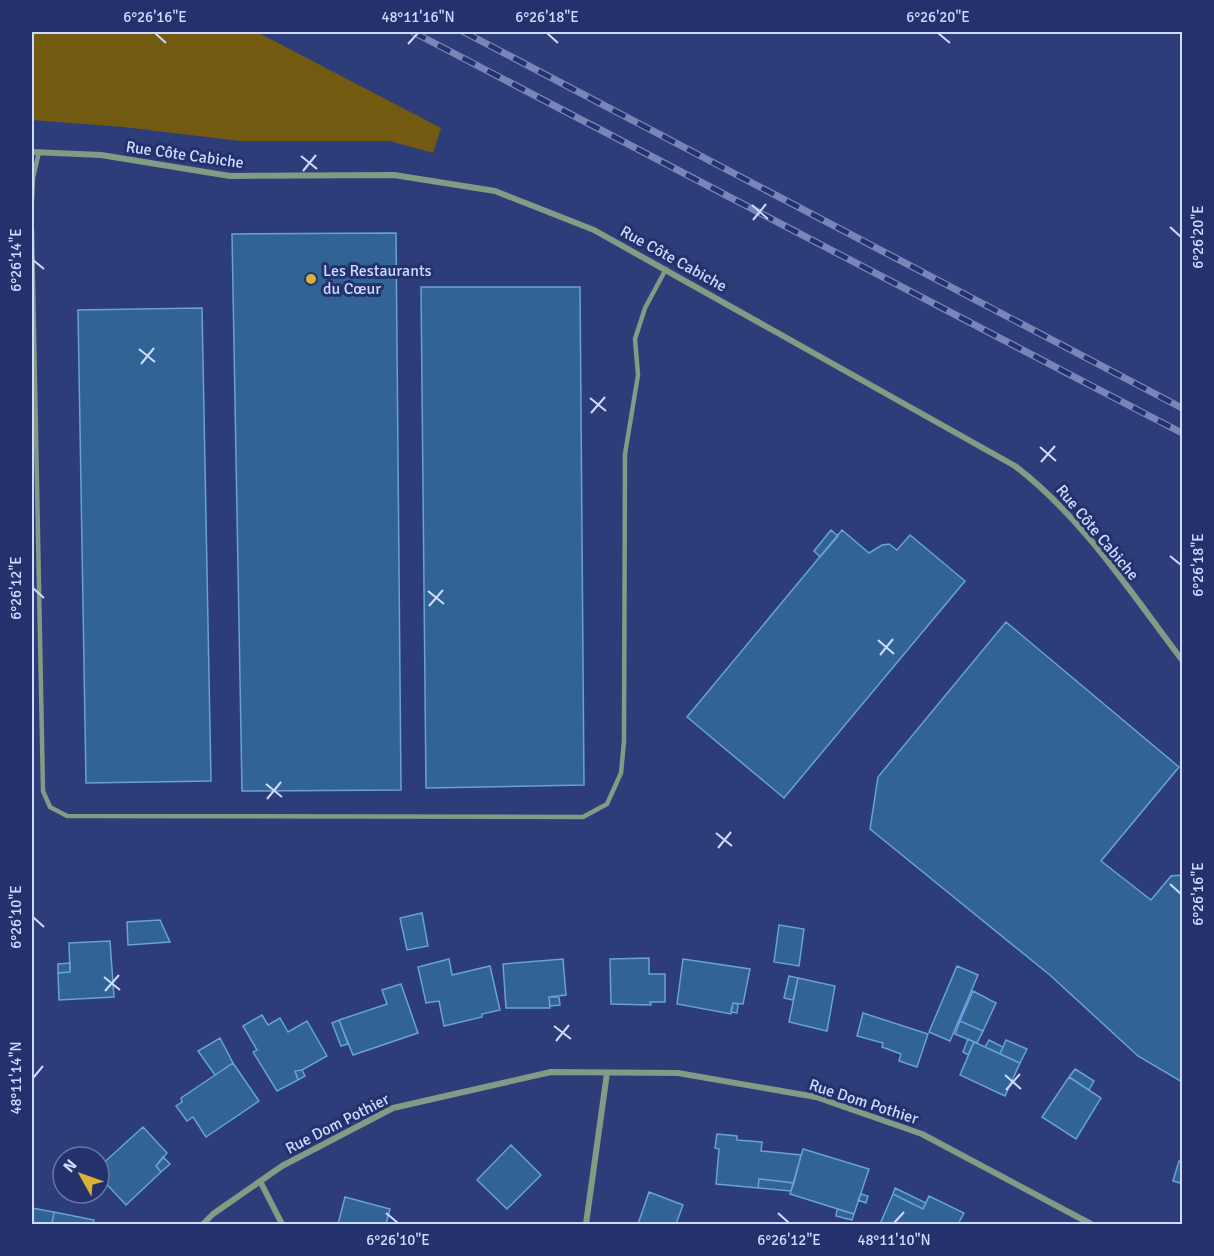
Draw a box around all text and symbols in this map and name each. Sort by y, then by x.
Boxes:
text: 6°26'16"E [123,8,187,26]
text: 48°11'16"N [381,8,455,26]
text: 6°26'18"E [515,8,579,26]
text: 6°26'20"E [906,8,970,26]
street label: Rue Côte Cabiche [125,137,245,173]
text: 6°26'20"E [1189,205,1207,269]
street label: Rue Côte Cabiche [617,221,730,296]
text: 6°26'14"E [7,228,25,292]
place label: Les Restaurants du Cœur [323,261,432,299]
marker: Les Restaurants du Cœur [304,272,318,286]
street label: Rue Côte Cabiche [1051,481,1143,585]
text: 6°26'18"E [1189,533,1207,597]
text: 6°26'12"E [7,556,25,620]
text: 6°26'16"E [1189,862,1207,926]
text: 6°26'10"E [7,885,25,949]
text: 48°11'14"N [7,1041,25,1115]
street label: Rue Dom Pothier [806,1075,921,1129]
street label: Rue Dom Pothier [282,1089,393,1159]
north arrow [51,1145,111,1205]
text: N [59,1155,82,1177]
text: 6°26'10"E [366,1231,430,1249]
text: 6°26'12"E [757,1231,821,1249]
text: 48°11'10"N [857,1231,931,1249]

